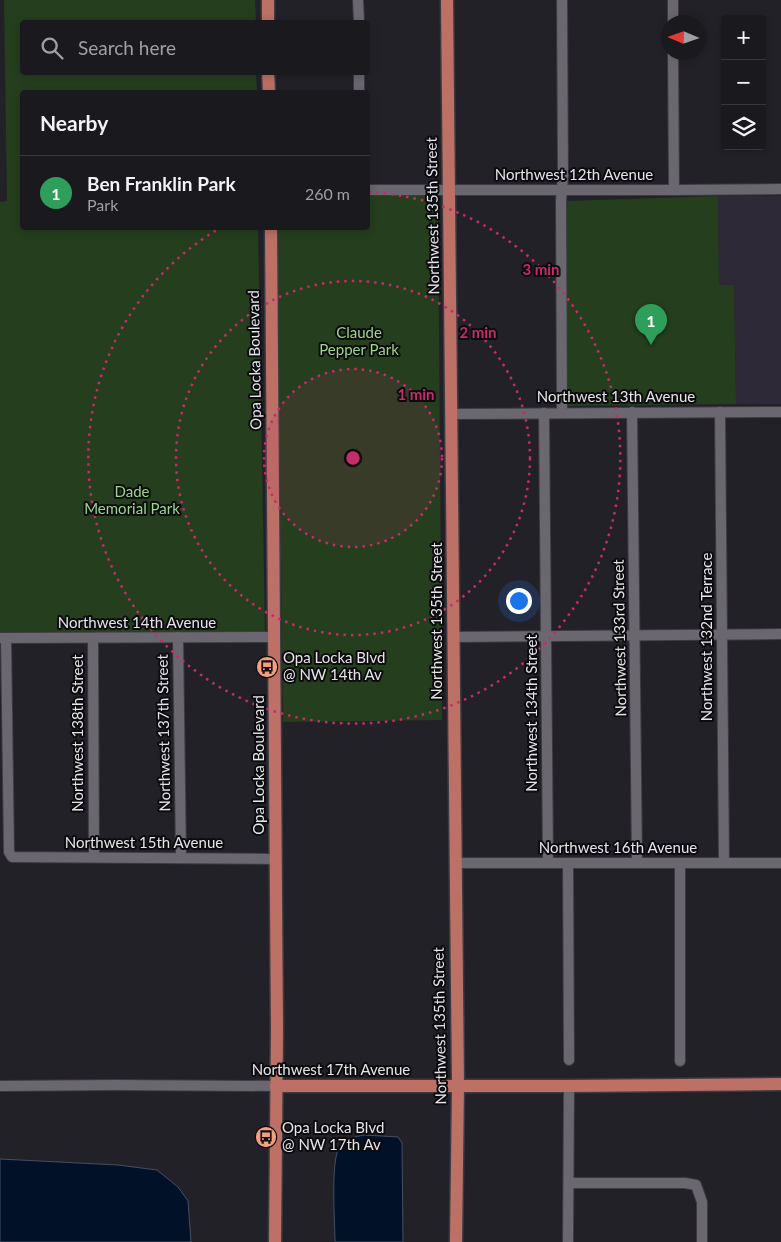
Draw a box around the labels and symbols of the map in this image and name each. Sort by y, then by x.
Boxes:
north arrow [661,15,706,60]
street label: Northwest 135th Street [422,137,442,295]
street label: Northwest 12th Avenue [495,165,653,183]
text: 3 min [522,260,560,278]
street label: Opa Locka Boulevard [244,290,264,430]
pin: 1 [635,304,667,345]
park label: Claude Pepper Park [319,323,399,358]
text: 2 min [459,323,497,341]
text: 1 min [397,385,435,403]
street label: Northwest 13th Avenue [537,387,695,405]
centre of rings [344,449,362,467]
park label: Dade Memorial Park [84,482,180,517]
street label: Northwest 135th Street [427,542,445,700]
street label: Northwest 132nd Terrace [697,553,715,721]
street label: Northwest 133rd Street [609,559,629,717]
your location [506,588,532,614]
street label: Northwest 14th Avenue [58,613,216,631]
street label: Northwest 134th Street [522,634,540,792]
place label: Opa Locka Blvd @ NW 14th Av [283,648,385,683]
street label: Northwest 138th Street [68,654,86,812]
street label: Northwest 137th Street [153,654,173,812]
bus stop icon: Opa Locka Blvd @ NW 14th Av [255,655,279,679]
street label: Opa Locka Boulevard [249,695,267,835]
street label: Northwest 15th Avenue [65,833,223,851]
street label: Northwest 16th Avenue [539,838,697,856]
street label: Northwest 135th Street [429,947,449,1105]
street label: Northwest 17th Avenue [252,1060,410,1078]
place label: Opa Locka Blvd @ NW 17th Av [282,1118,384,1153]
bus stop icon: Opa Locka Blvd @ NW 17th Av [254,1125,278,1149]

